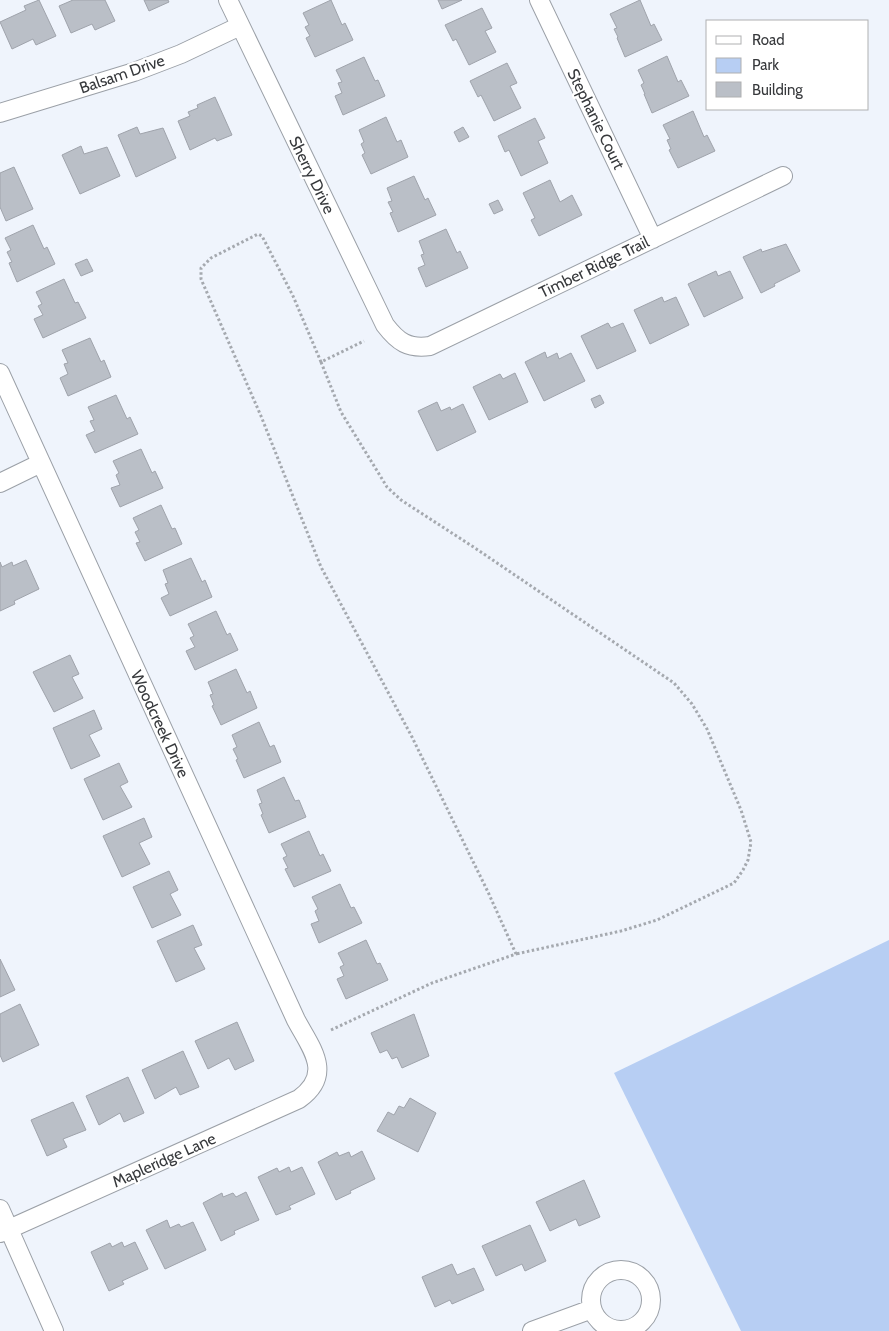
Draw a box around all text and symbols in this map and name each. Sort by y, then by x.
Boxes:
legend [706,20,869,110]
text: Road [752,31,785,49]
street label: Balsam Drive [77,51,167,97]
text: Park [752,56,779,74]
street label: Stephanie Court [564,66,629,173]
text: Building [752,81,803,99]
street label: Sherry Drive [285,133,339,217]
street label: Timber Ridge Trail [536,232,652,302]
street label: Woodcreek Drive [127,667,193,781]
street label: Mapleridge Lane [109,1129,219,1191]

